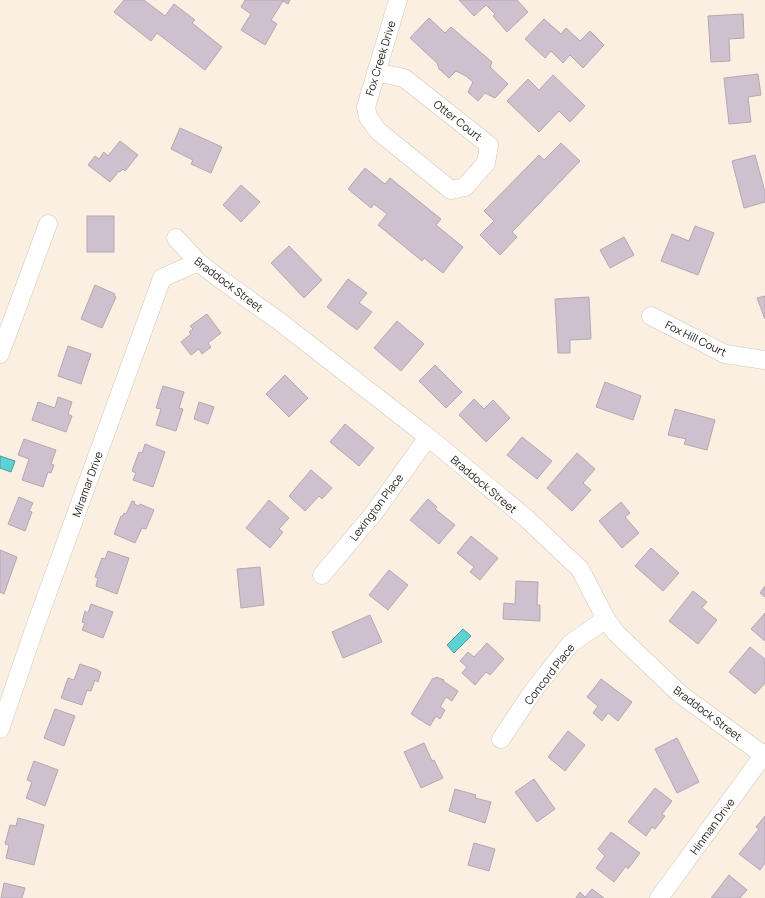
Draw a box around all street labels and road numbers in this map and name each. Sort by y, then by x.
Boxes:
street label: Fox Creek Drive [361,18,399,97]
street label: Otter Court [431,96,485,144]
street label: Braddock Street [192,253,266,315]
street label: Fox Hill Court [663,317,729,359]
street label: Miramar Drive [68,448,106,519]
street label: Braddock Street [448,452,520,516]
street label: Lexington Place [346,470,407,544]
street label: Concord Place [520,640,578,708]
street label: Braddock Street [671,682,745,744]
street label: Hinman Drive [686,794,738,857]

